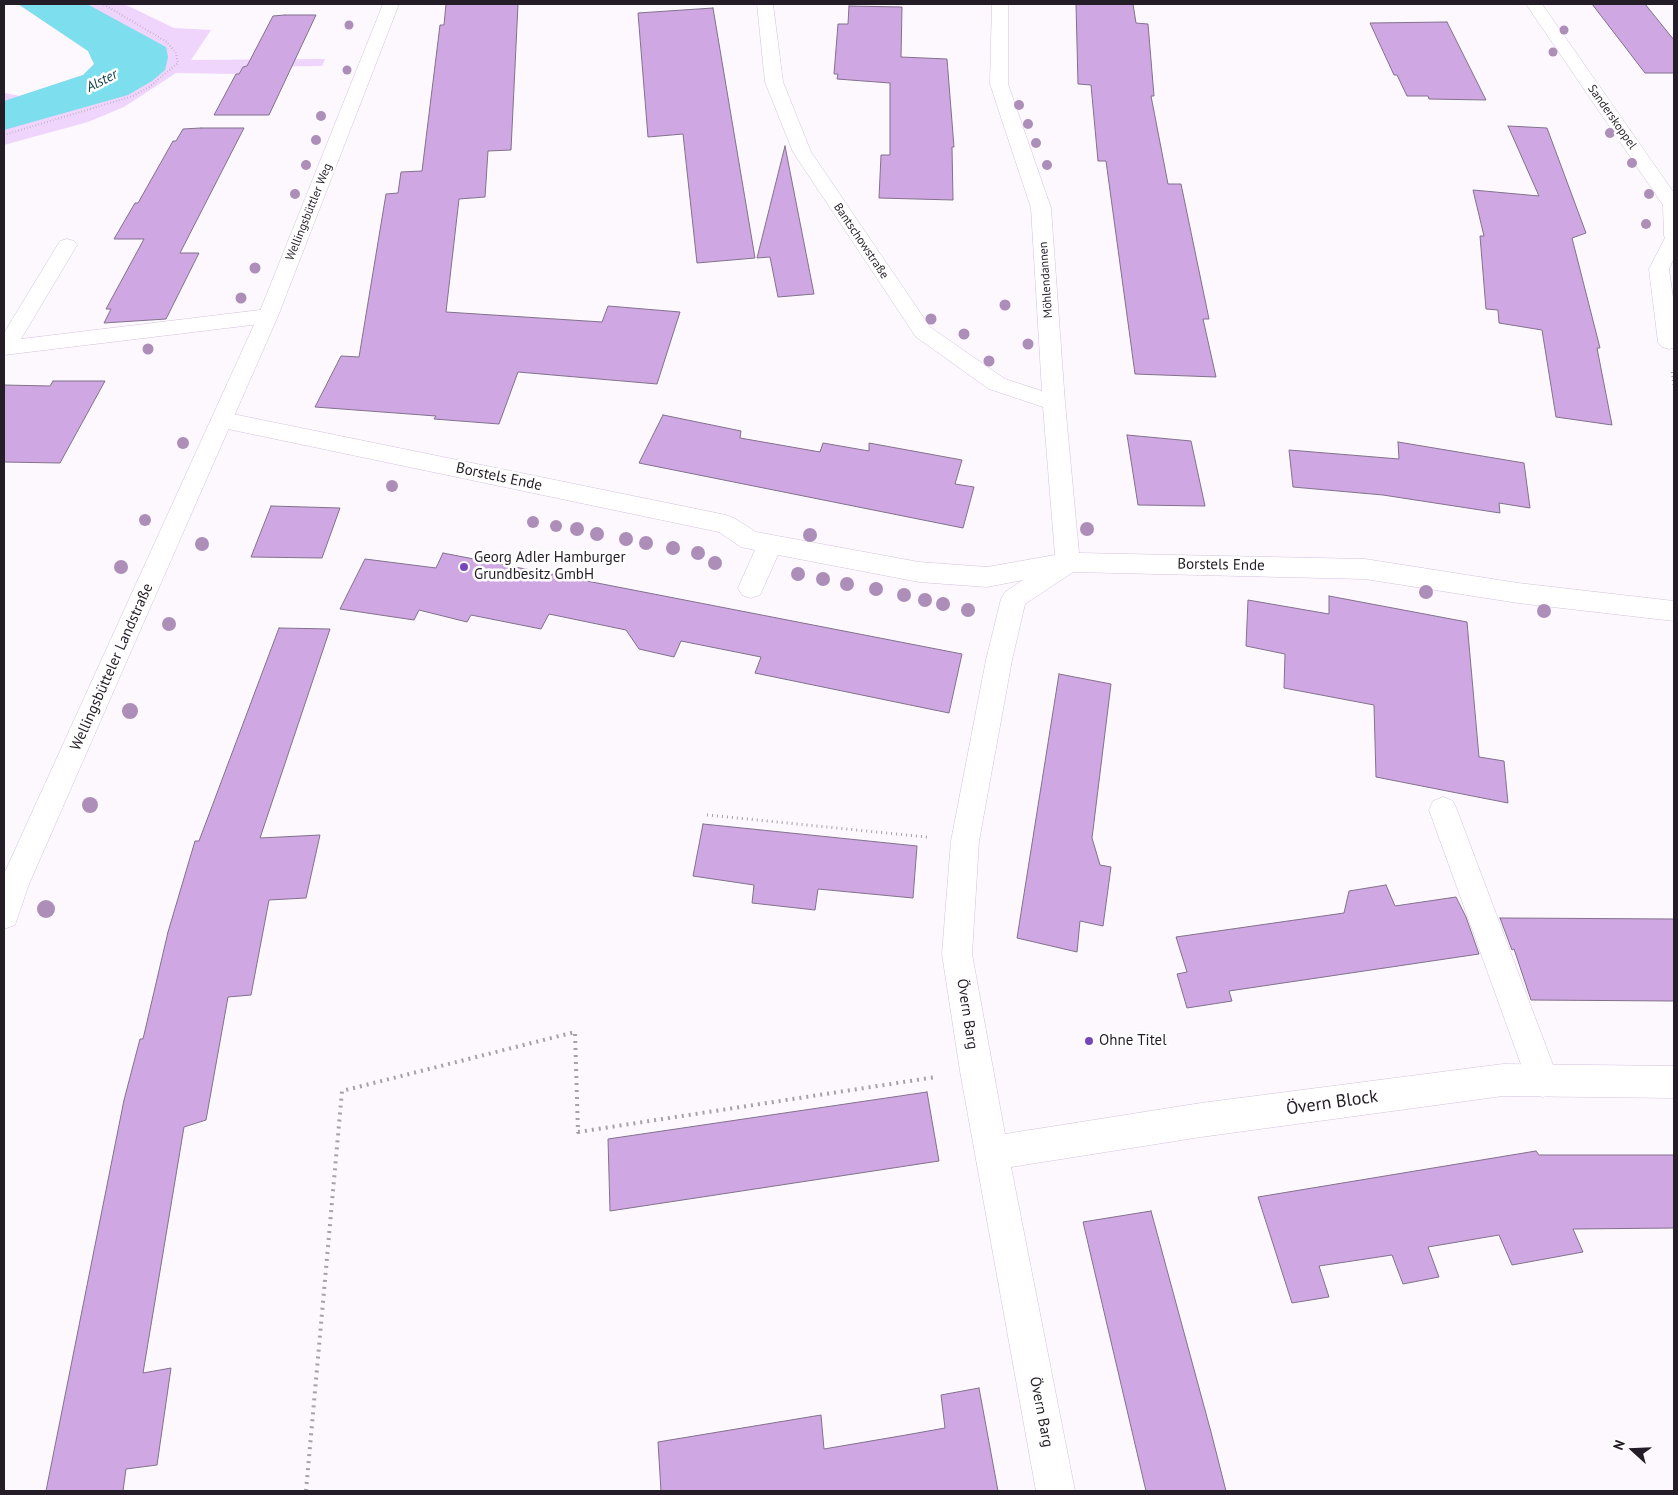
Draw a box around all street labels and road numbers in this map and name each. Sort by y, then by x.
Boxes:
street label: Sanderskoppel [1585,82,1639,152]
street label: Wellingsbüttler Weg [283,161,335,263]
street label: Bantschowstraße [830,200,892,282]
street label: Möhlendannen [1036,241,1056,319]
street label: Borstels Ende [454,459,544,495]
street label: Borstels Ende [1177,555,1265,575]
street label: Wellingsbütteler Landstraße [67,581,157,753]
street label: Övern Barg [953,977,981,1051]
street label: Övern Block [1285,1086,1379,1120]
street label: Övern Barg [1025,1375,1057,1449]

